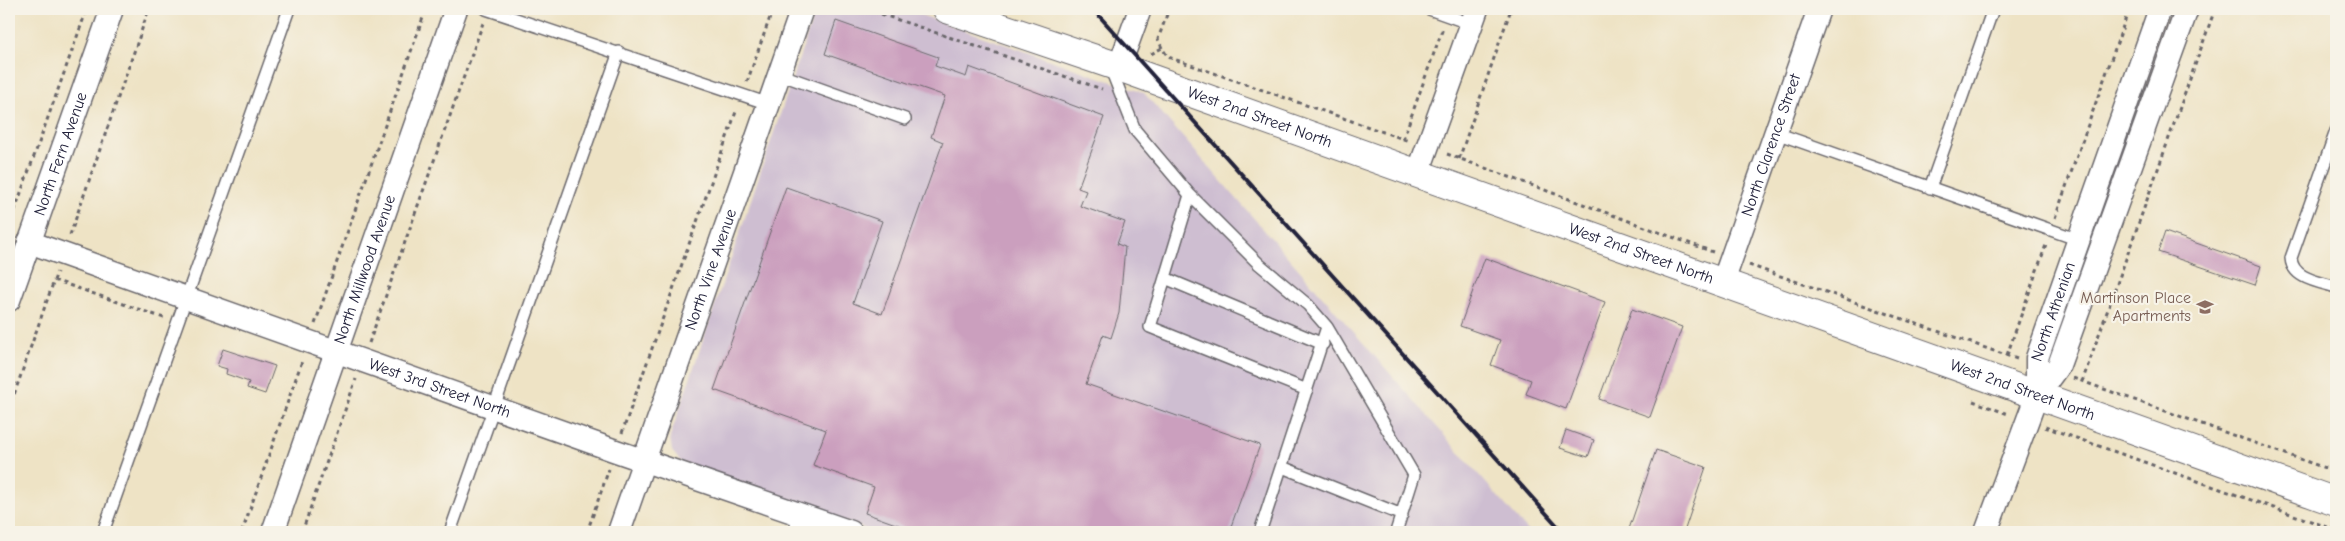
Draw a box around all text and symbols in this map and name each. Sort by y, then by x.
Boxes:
street label: North Clarence Street [1738,71,1805,219]
street label: West 2nd Street North [1185,83,1335,151]
street label: North Fern Avenue [31,90,91,218]
street label: North Millwood Avenue [330,193,399,347]
street label: North Vine Avenue [681,207,740,333]
street label: West 2nd Street North [1566,219,1716,288]
street label: North Athenian [2028,260,2079,364]
place label: Martinson Place Apartments [2080,289,2191,325]
school or university icon: Martinson Place Apartments [2195,297,2215,317]
street label: West 3rd Street North [366,355,513,422]
street label: West 2nd Street North [1948,356,2097,424]

